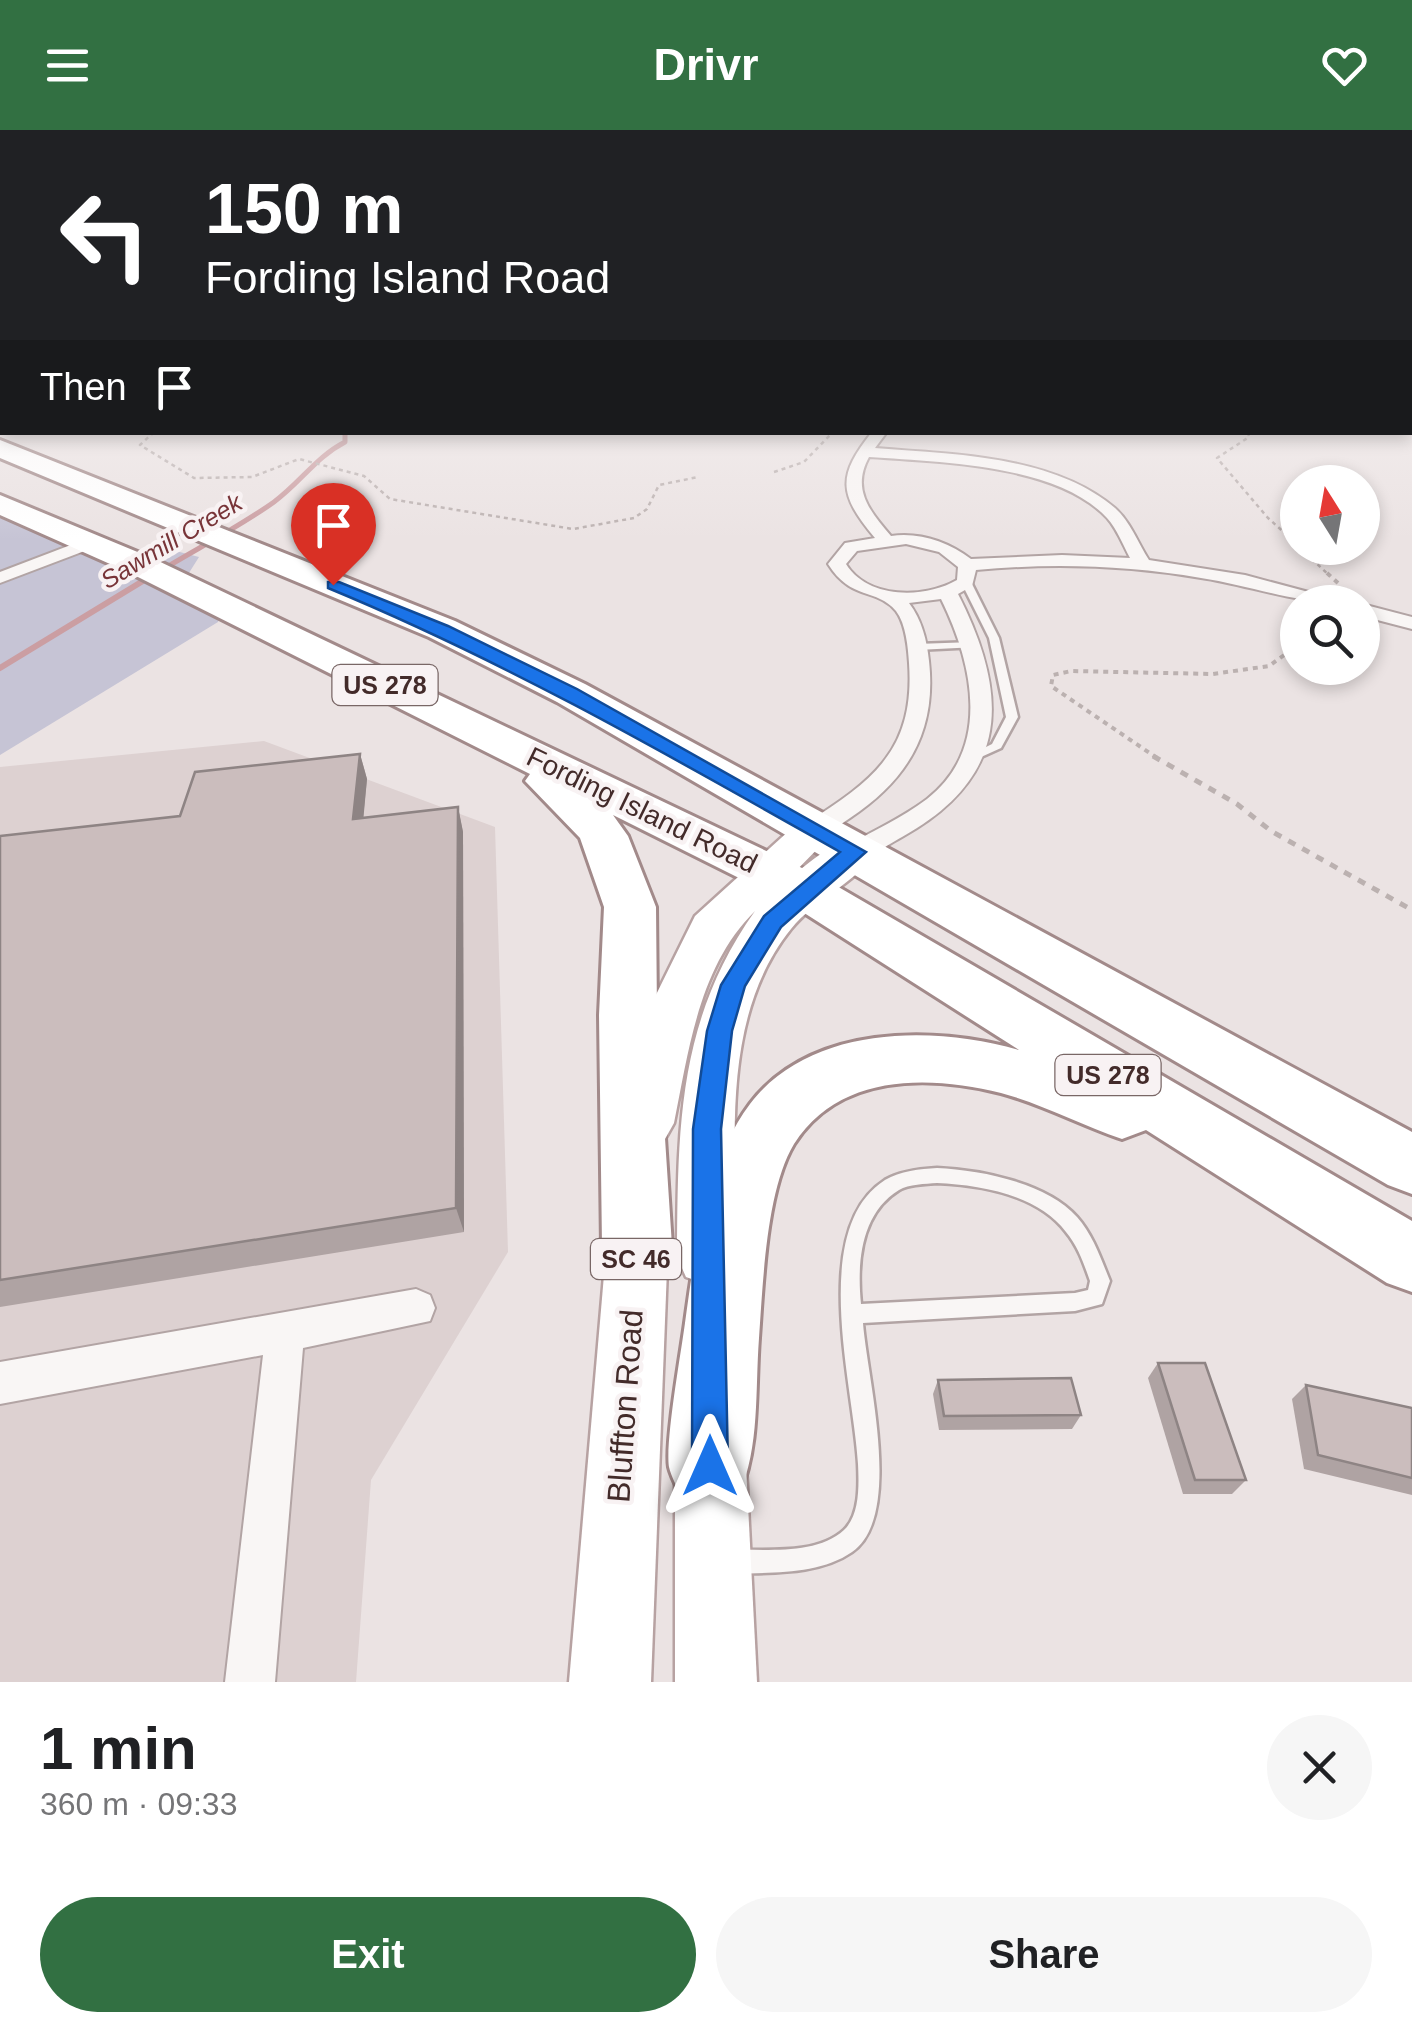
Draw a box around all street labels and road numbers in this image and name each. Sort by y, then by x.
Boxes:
road number: US 278 [332,665,438,705]
street label: Fording Island Road [522,741,762,879]
road number: US 278 [1056,1055,1160,1095]
road number: SC 46 [591,1239,681,1279]
street label: Bluffton Road [600,1308,650,1504]

